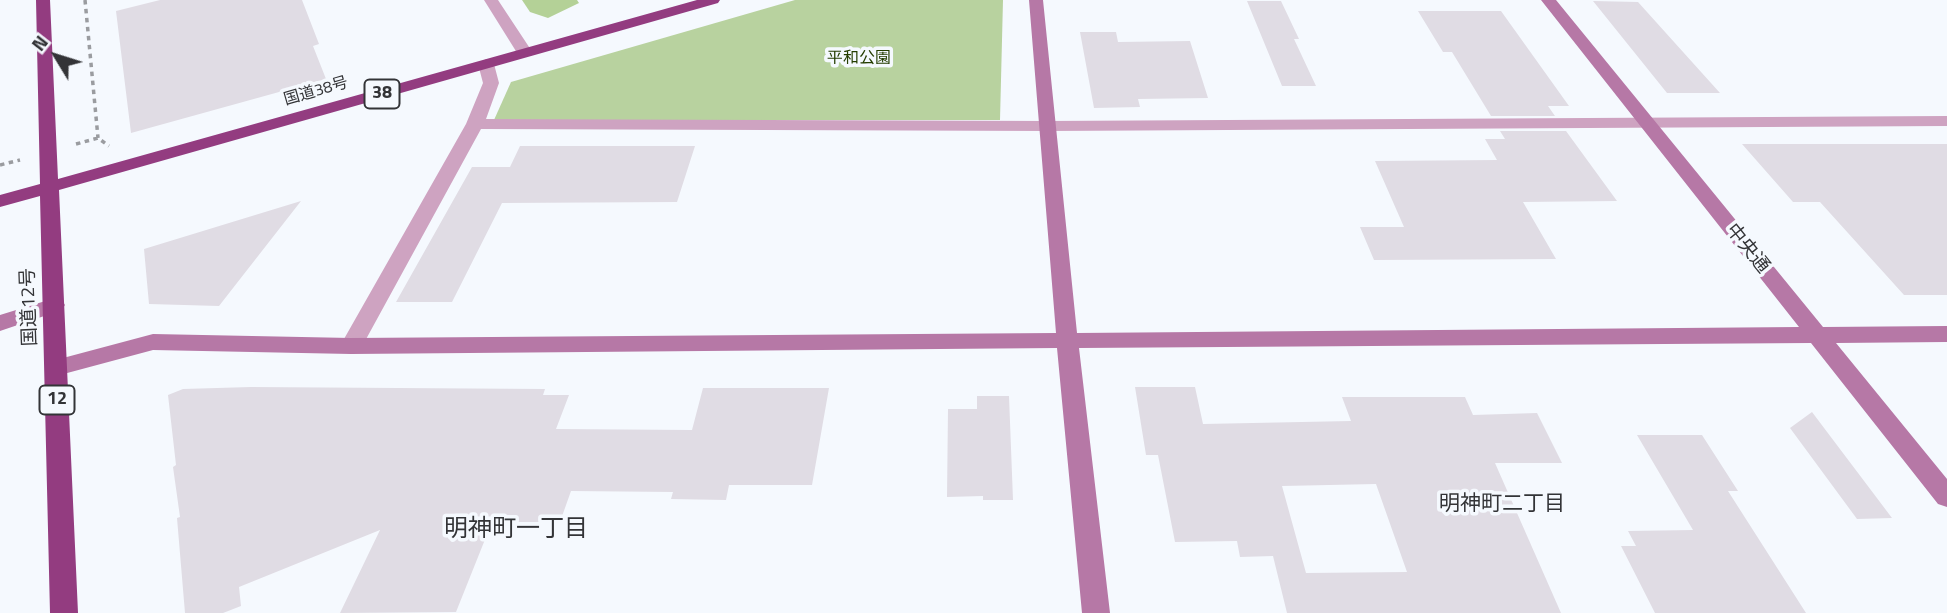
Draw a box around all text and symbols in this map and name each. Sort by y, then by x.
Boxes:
north arrow [21,21,91,91]
text: N [24,29,55,57]
park label: 平和公園 [827,49,891,69]
street label: 国道38号 [282,74,350,110]
road number: 38 [364,80,400,108]
street label: 中央通 [1720,220,1774,278]
street label: 国道12号 [17,267,43,347]
road number: 12 [40,386,74,414]
district label: 明神町二丁目 [1439,492,1565,518]
district label: 明神町一丁目 [444,516,588,544]

